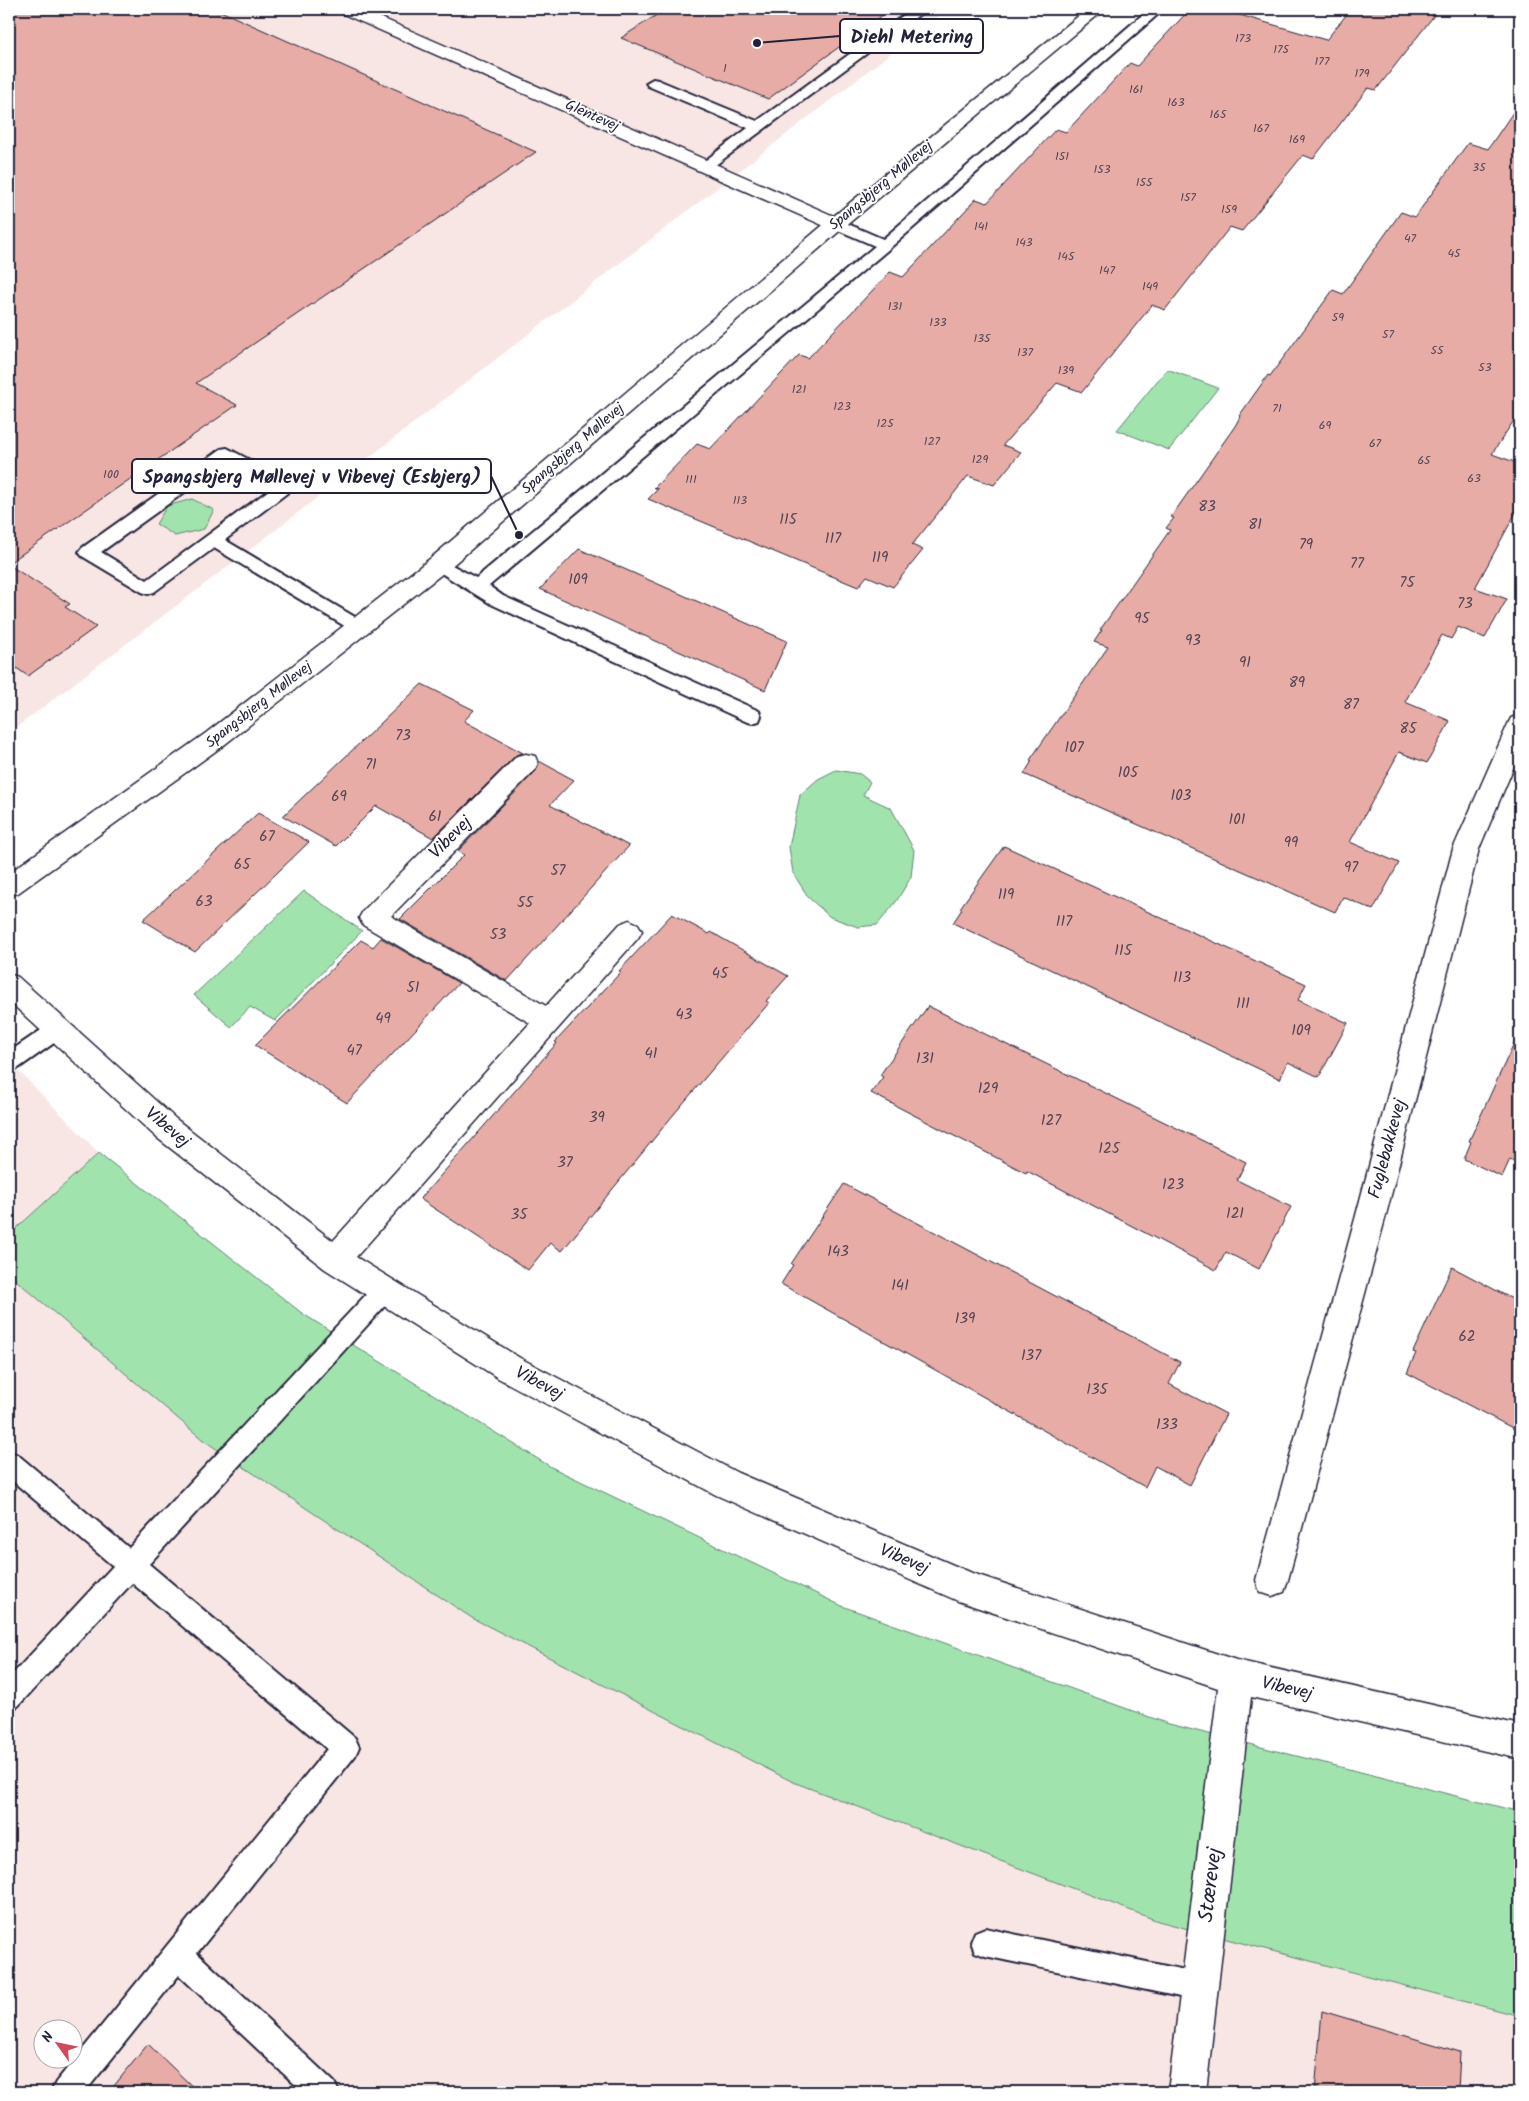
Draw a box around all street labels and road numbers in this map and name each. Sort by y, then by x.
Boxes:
street label: Glentevej [561,93,624,139]
street label: Spangsbjerg Møllevej [824,134,939,237]
street label: Spangsbjerg Møllevej [516,397,631,501]
street label: Spangsbjerg Møllevej [200,655,319,754]
street label: Vibevej [422,808,481,867]
street label: Fuglebakkevej [1361,1094,1416,1202]
street label: Vibevej [138,1100,197,1157]
street label: Vibevej [509,1359,570,1410]
street label: Vibevej [875,1537,935,1584]
street label: Vibevej [1259,1669,1317,1709]
street label: Stærevej [1190,1845,1232,1924]

